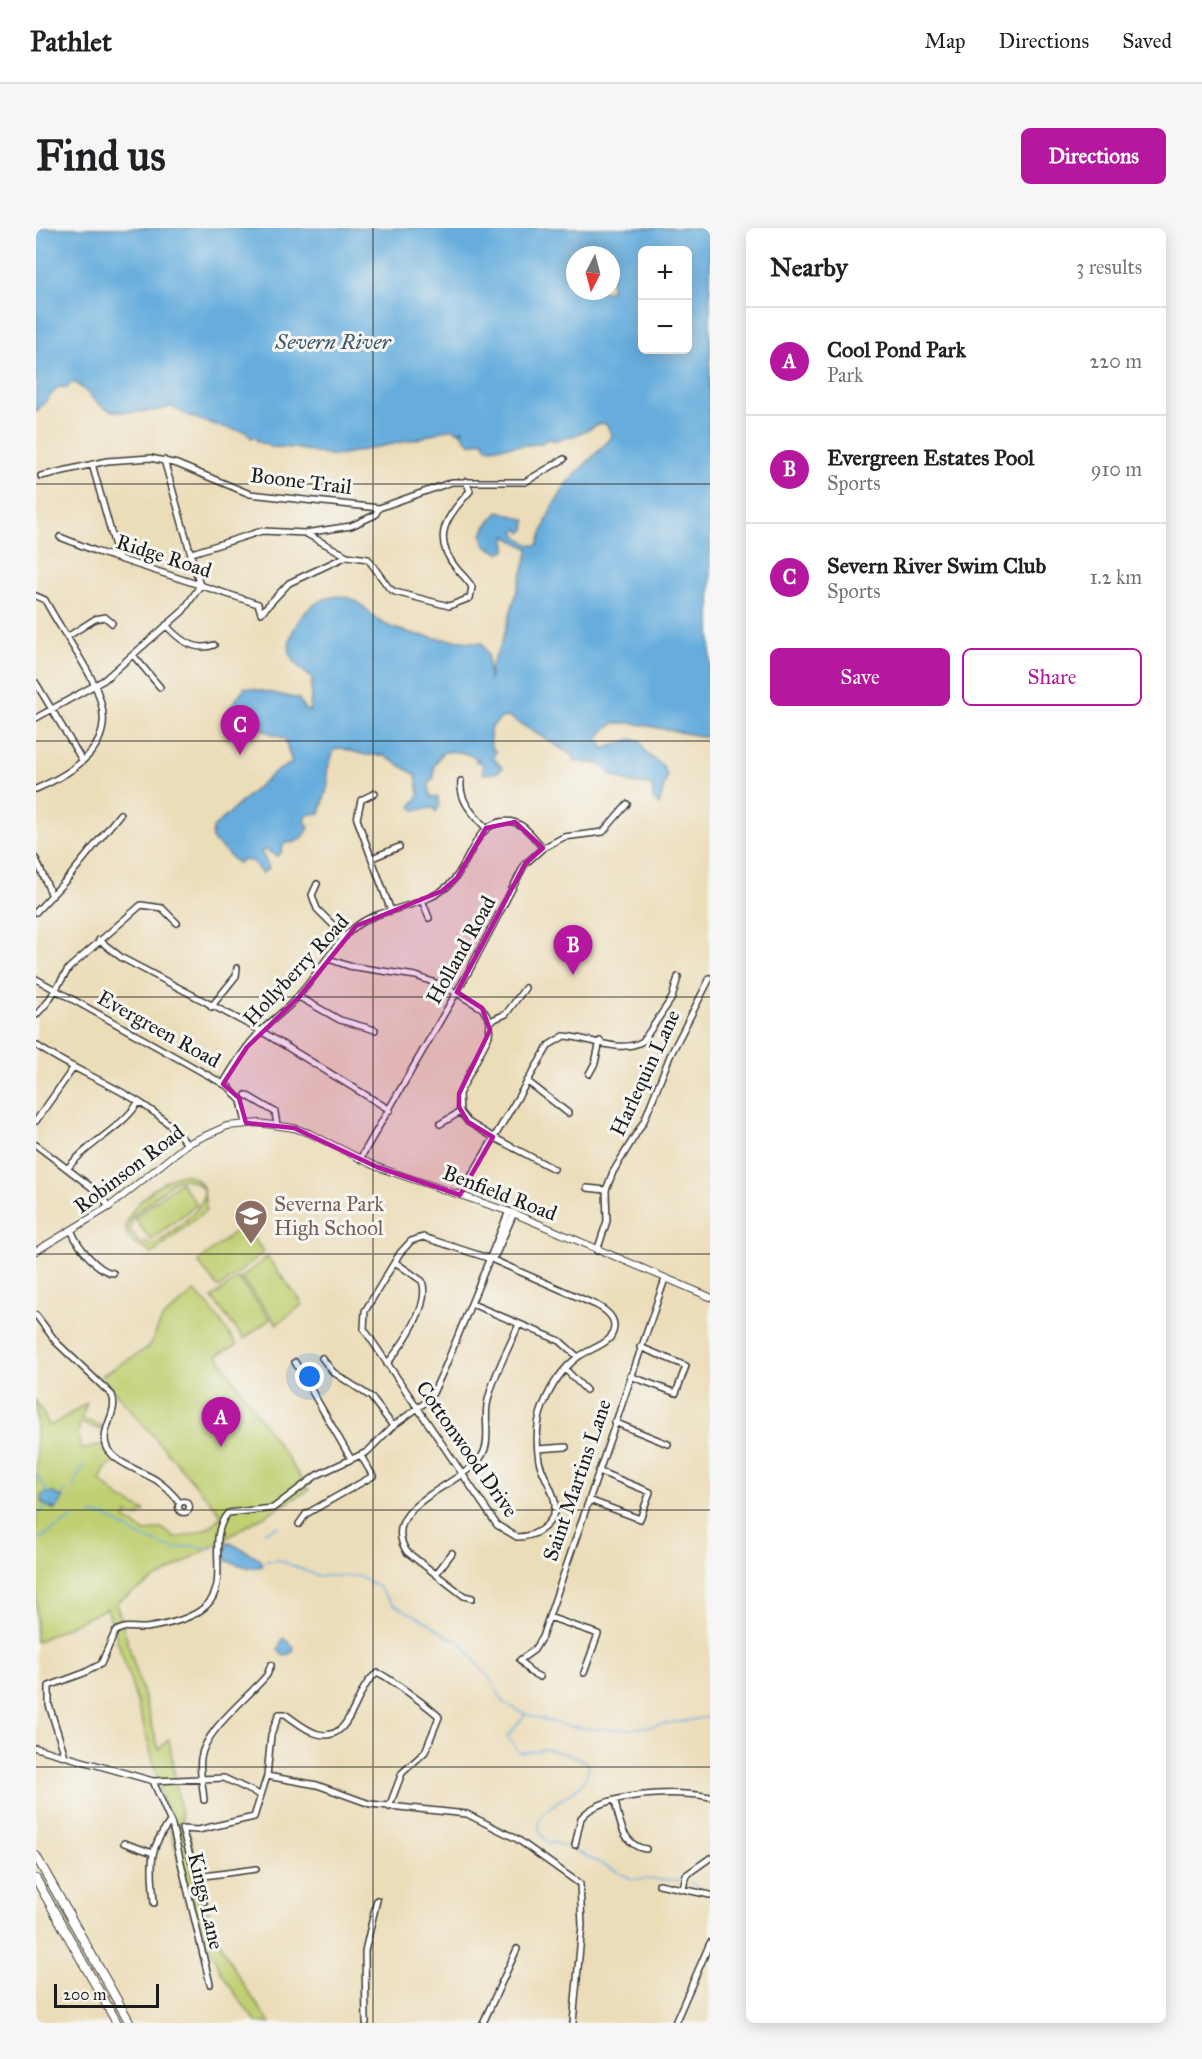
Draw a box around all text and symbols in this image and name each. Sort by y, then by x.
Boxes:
text: Pathlet [30,24,112,59]
text: Map [925,28,966,54]
text: Directions [999,28,1089,54]
text: Saved [1122,28,1172,54]
button: Directions [1021,128,1166,184]
text: Find us [36,130,166,182]
north arrow [566,246,620,300]
map controls [638,246,692,354]
button: + [638,246,692,300]
text: Nearby [770,251,848,283]
text: 3 results [1076,255,1142,279]
button: − [638,300,692,354]
water label: Severn River [274,328,392,355]
text: Cool Pond Park [827,336,966,363]
text: A [783,349,796,373]
text: 220 m [1090,349,1142,373]
text: Park [827,363,863,387]
text: Evergreen Estates Pool [827,444,1034,471]
text: B [783,457,796,481]
text: 910 m [1091,457,1142,481]
street label: Boone Trail [249,462,354,500]
text: Sports [827,471,881,495]
street label: Ridge Road [113,528,215,584]
text: Severn River Swim Club [827,552,1046,579]
text: C [783,565,796,589]
text: 1.2 km [1090,565,1142,589]
text: Sports [827,579,881,603]
button: Save [770,648,950,706]
button: Share [962,648,1142,706]
pin: C [220,706,260,755]
street label: Holland Road [421,891,502,1009]
street label: Hollyberry Road [238,908,355,1031]
pin: B [554,926,592,975]
street label: Evergreen Road [93,984,225,1074]
street label: Harlequin Lane [604,1005,686,1140]
street label: Robinson Road [69,1119,190,1219]
street label: Benfield Road [439,1159,561,1227]
place label: Severna Park High School [274,1191,384,1241]
school or university icon: Severna Park High School [233,1198,269,1245]
your location [295,1362,324,1391]
street label: Cottonwood Drive [410,1376,524,1522]
street label: Saint Martins Lane [537,1395,617,1564]
pin: A [202,1398,240,1447]
street label: Kings Lane [182,1850,230,1952]
scale bar [54,1981,159,2008]
text: 200 m [63,1985,106,2004]

